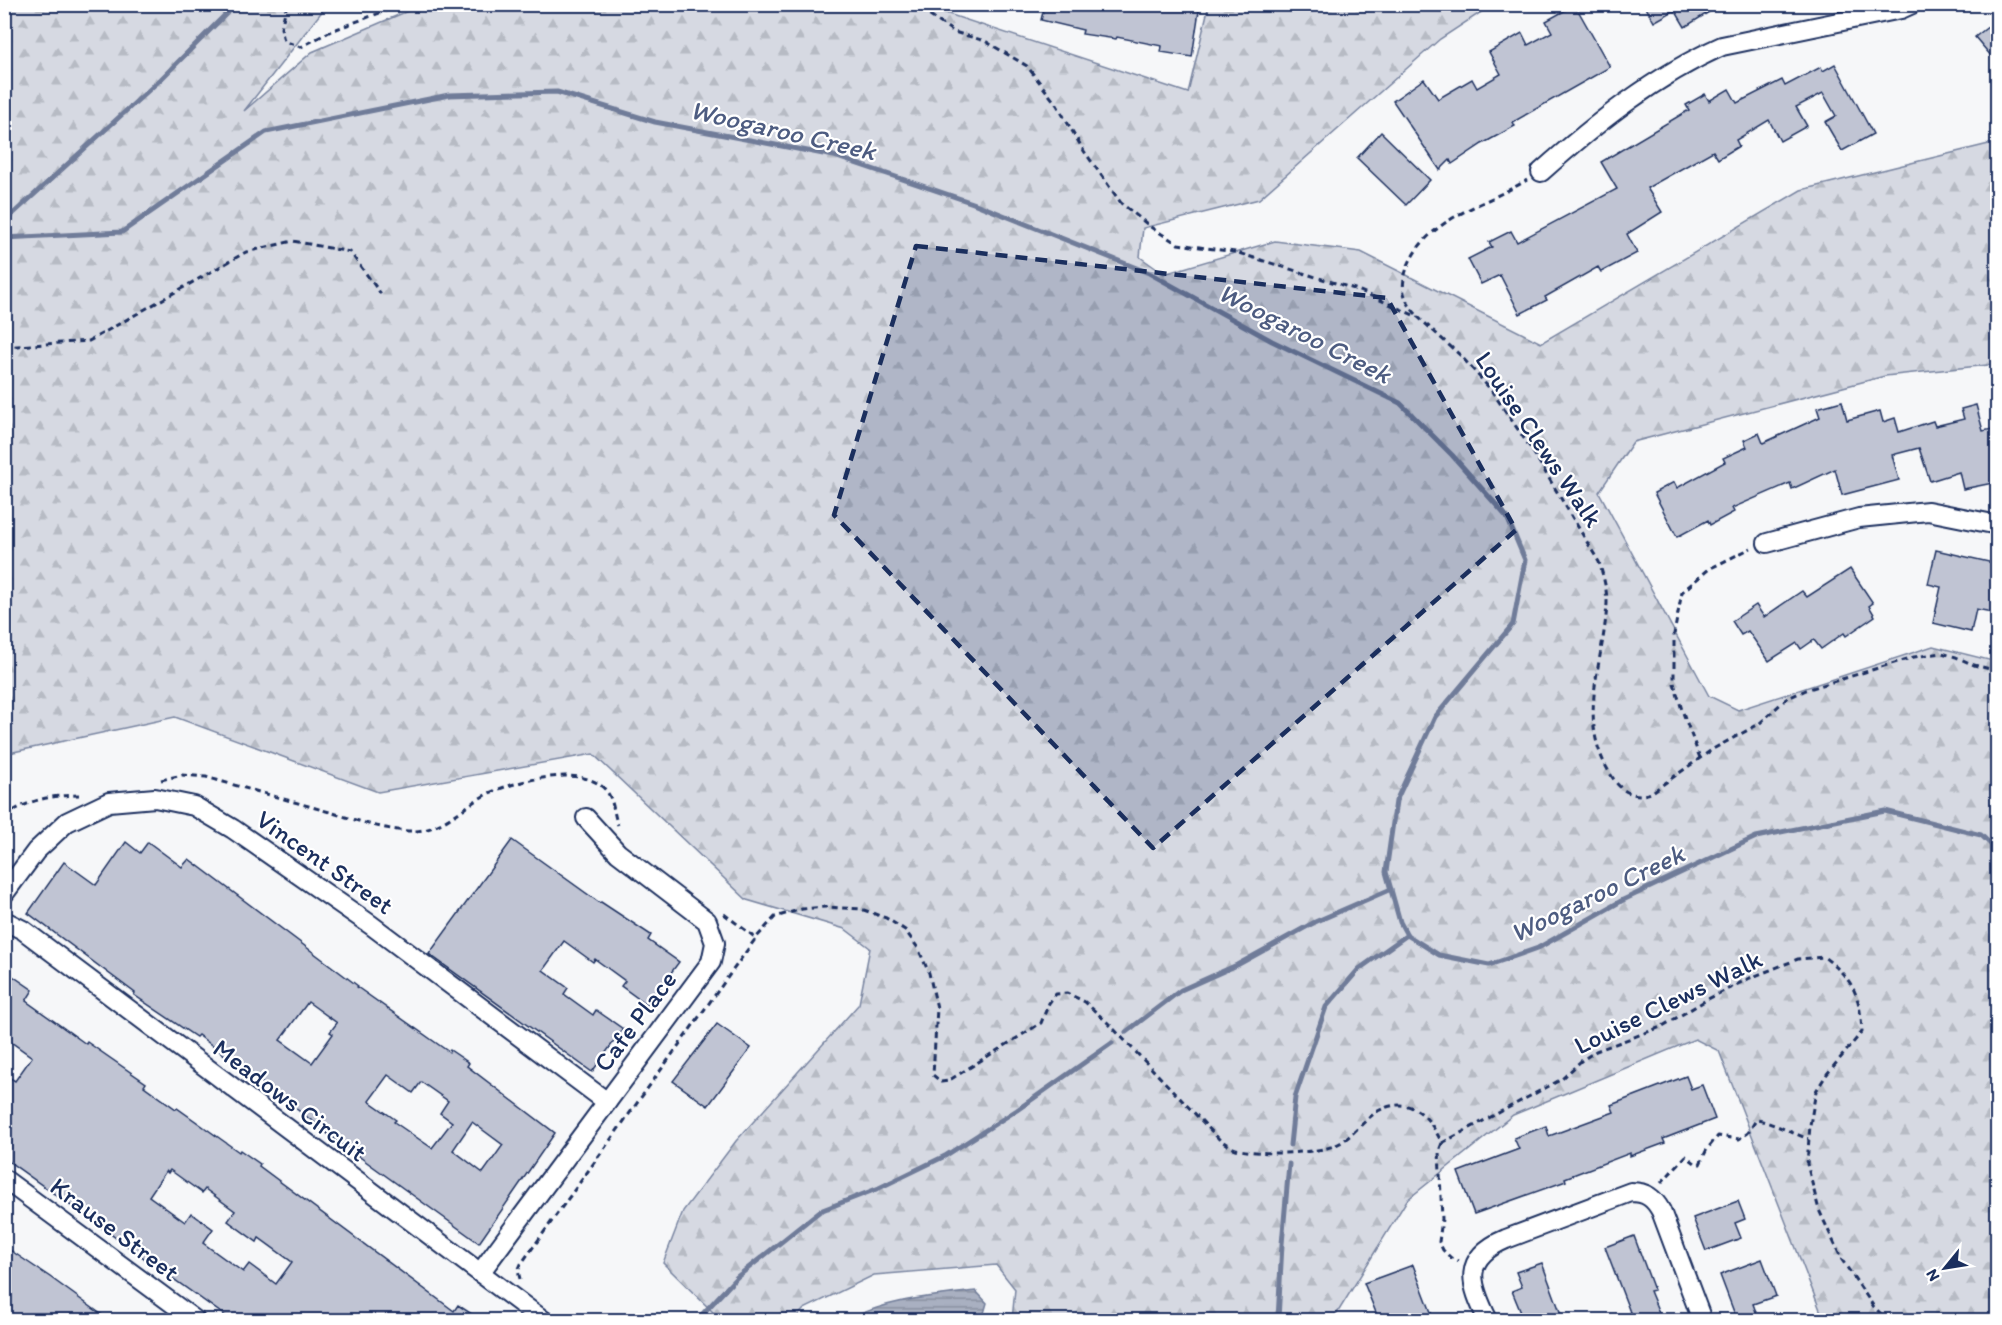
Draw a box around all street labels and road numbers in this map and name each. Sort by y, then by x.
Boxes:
street label: Louise Clews Walk [1468,345,1610,533]
street label: Vincent Street [250,803,400,921]
street label: Louise Clews Walk [1569,942,1768,1061]
street label: Cafe Place [587,964,683,1078]
street label: Meadows Circuit [207,1032,373,1168]
street label: Krause Street [44,1170,186,1288]

